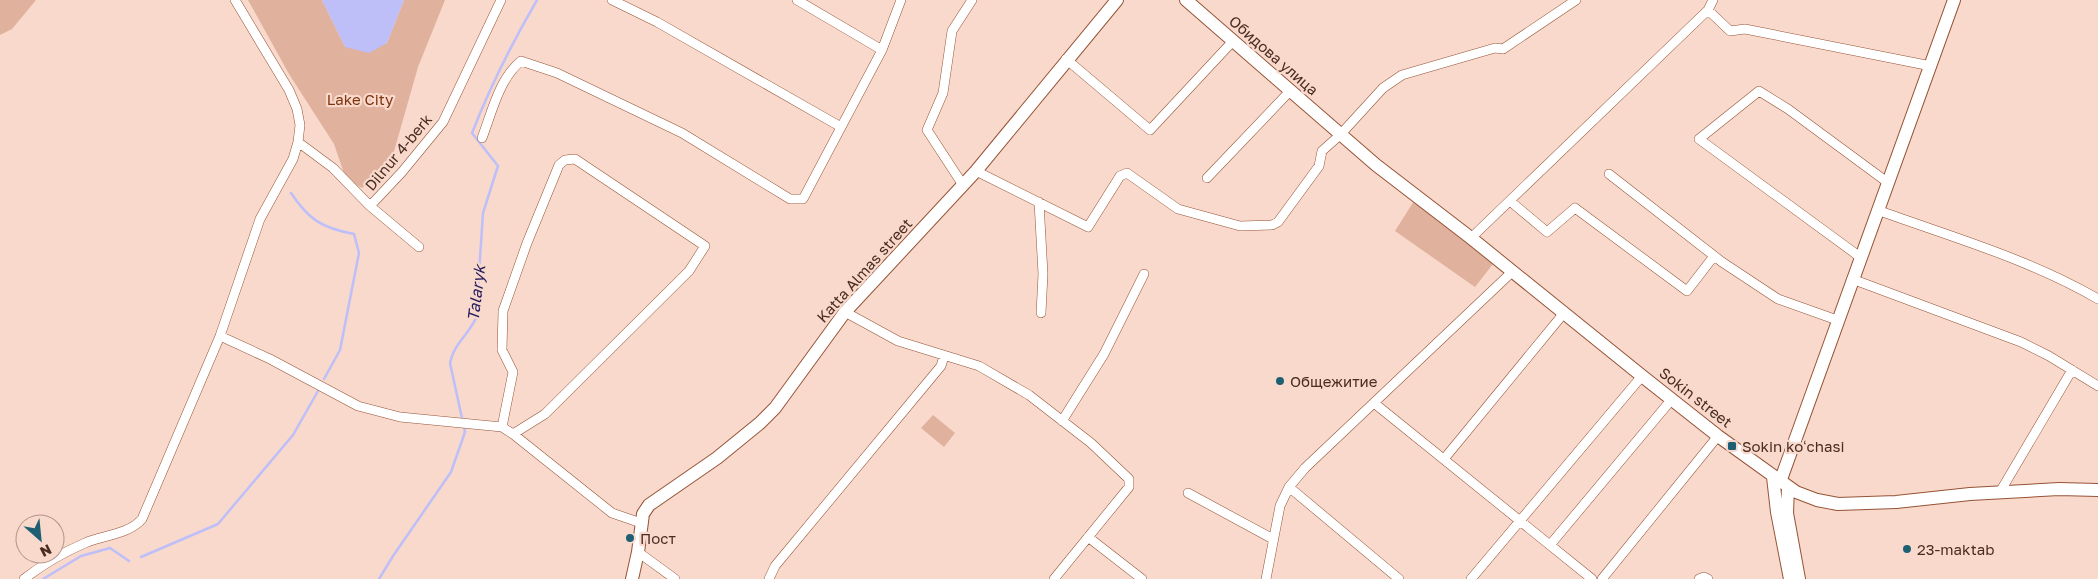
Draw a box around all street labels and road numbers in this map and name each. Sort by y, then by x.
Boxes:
street label: Обидова улица [1226,11,1322,99]
street label: Dilnur 4-berk [361,110,436,194]
street label: Katta Almas street [813,214,915,326]
street label: Sokin street [1656,363,1736,431]

